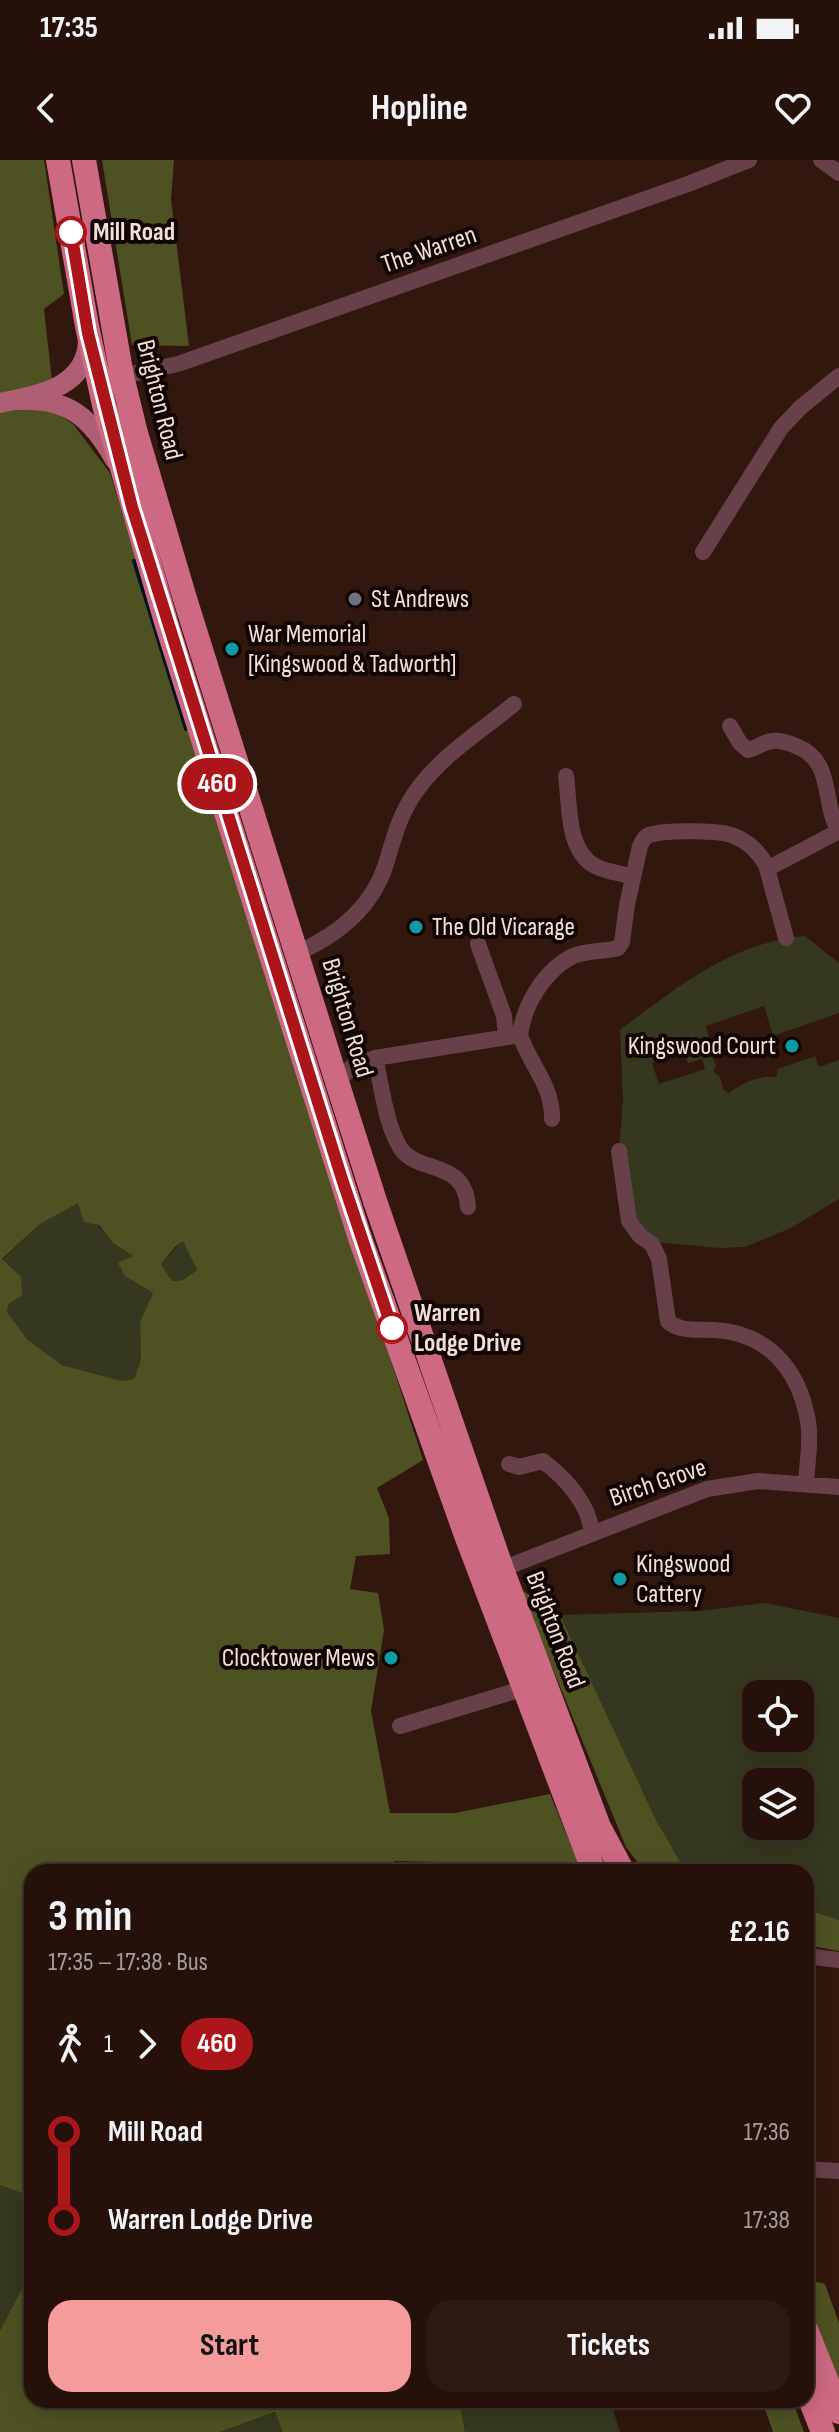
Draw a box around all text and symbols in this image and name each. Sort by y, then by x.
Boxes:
text: 17:35 [40,10,98,46]
icon: back [24,86,68,130]
icon: heart [771,86,815,130]
text: Hopline [371,87,468,130]
marker: Mill Road [56,217,86,247]
place label: Mill Road [93,217,175,248]
street label: The Warren [377,219,481,281]
street label: Brighton Road [129,337,189,463]
place label: St Andrews [371,584,469,615]
marker: St Andrews [346,590,364,608]
place label: War Memorial [Kingswood & Tadworth] [248,619,456,680]
marker: War Memorial [Kingswood & Tadworth] [223,640,241,658]
line badge: 460 [171,758,263,810]
text: 460 [197,767,237,800]
place label: The Old Vicarage [432,912,575,943]
marker: The Old Vicarage [407,918,425,936]
street label: Brighton Road [314,955,380,1081]
place label: Kingswood Court [628,1031,776,1062]
marker: Kingswood Court [783,1037,801,1055]
place label: Warren Lodge Drive [414,1298,521,1359]
marker: Warren Lodge Drive [377,1313,407,1343]
street label: Birch Grove [606,1452,710,1514]
place label: Kingswood Cattery [636,1549,730,1610]
street label: Brighton Road [519,1567,591,1693]
marker: Kingswood Cattery [611,1570,629,1588]
place label: Clocktower Mews [222,1643,375,1674]
marker: Clocktower Mews [382,1649,400,1667]
map controls [742,1680,814,1840]
button: locate [742,1680,814,1752]
button: layers [742,1768,814,1840]
text: 3 min [48,1890,132,1943]
text: £2.16 [729,1914,790,1950]
text: 17:35 – 17:38 · Bus [48,1947,208,1978]
icon: walk [48,2022,92,2066]
icon: forward [125,2022,169,2066]
text: 460 [197,2027,237,2060]
text: 1 [104,2029,113,2060]
text: Mill Road [108,2114,203,2150]
text: 17:36 [744,2117,790,2148]
text: Warren Lodge Drive [108,2202,313,2238]
text: 17:38 [744,2205,790,2236]
button: Start [48,2300,411,2392]
button: Tickets [427,2300,790,2392]

